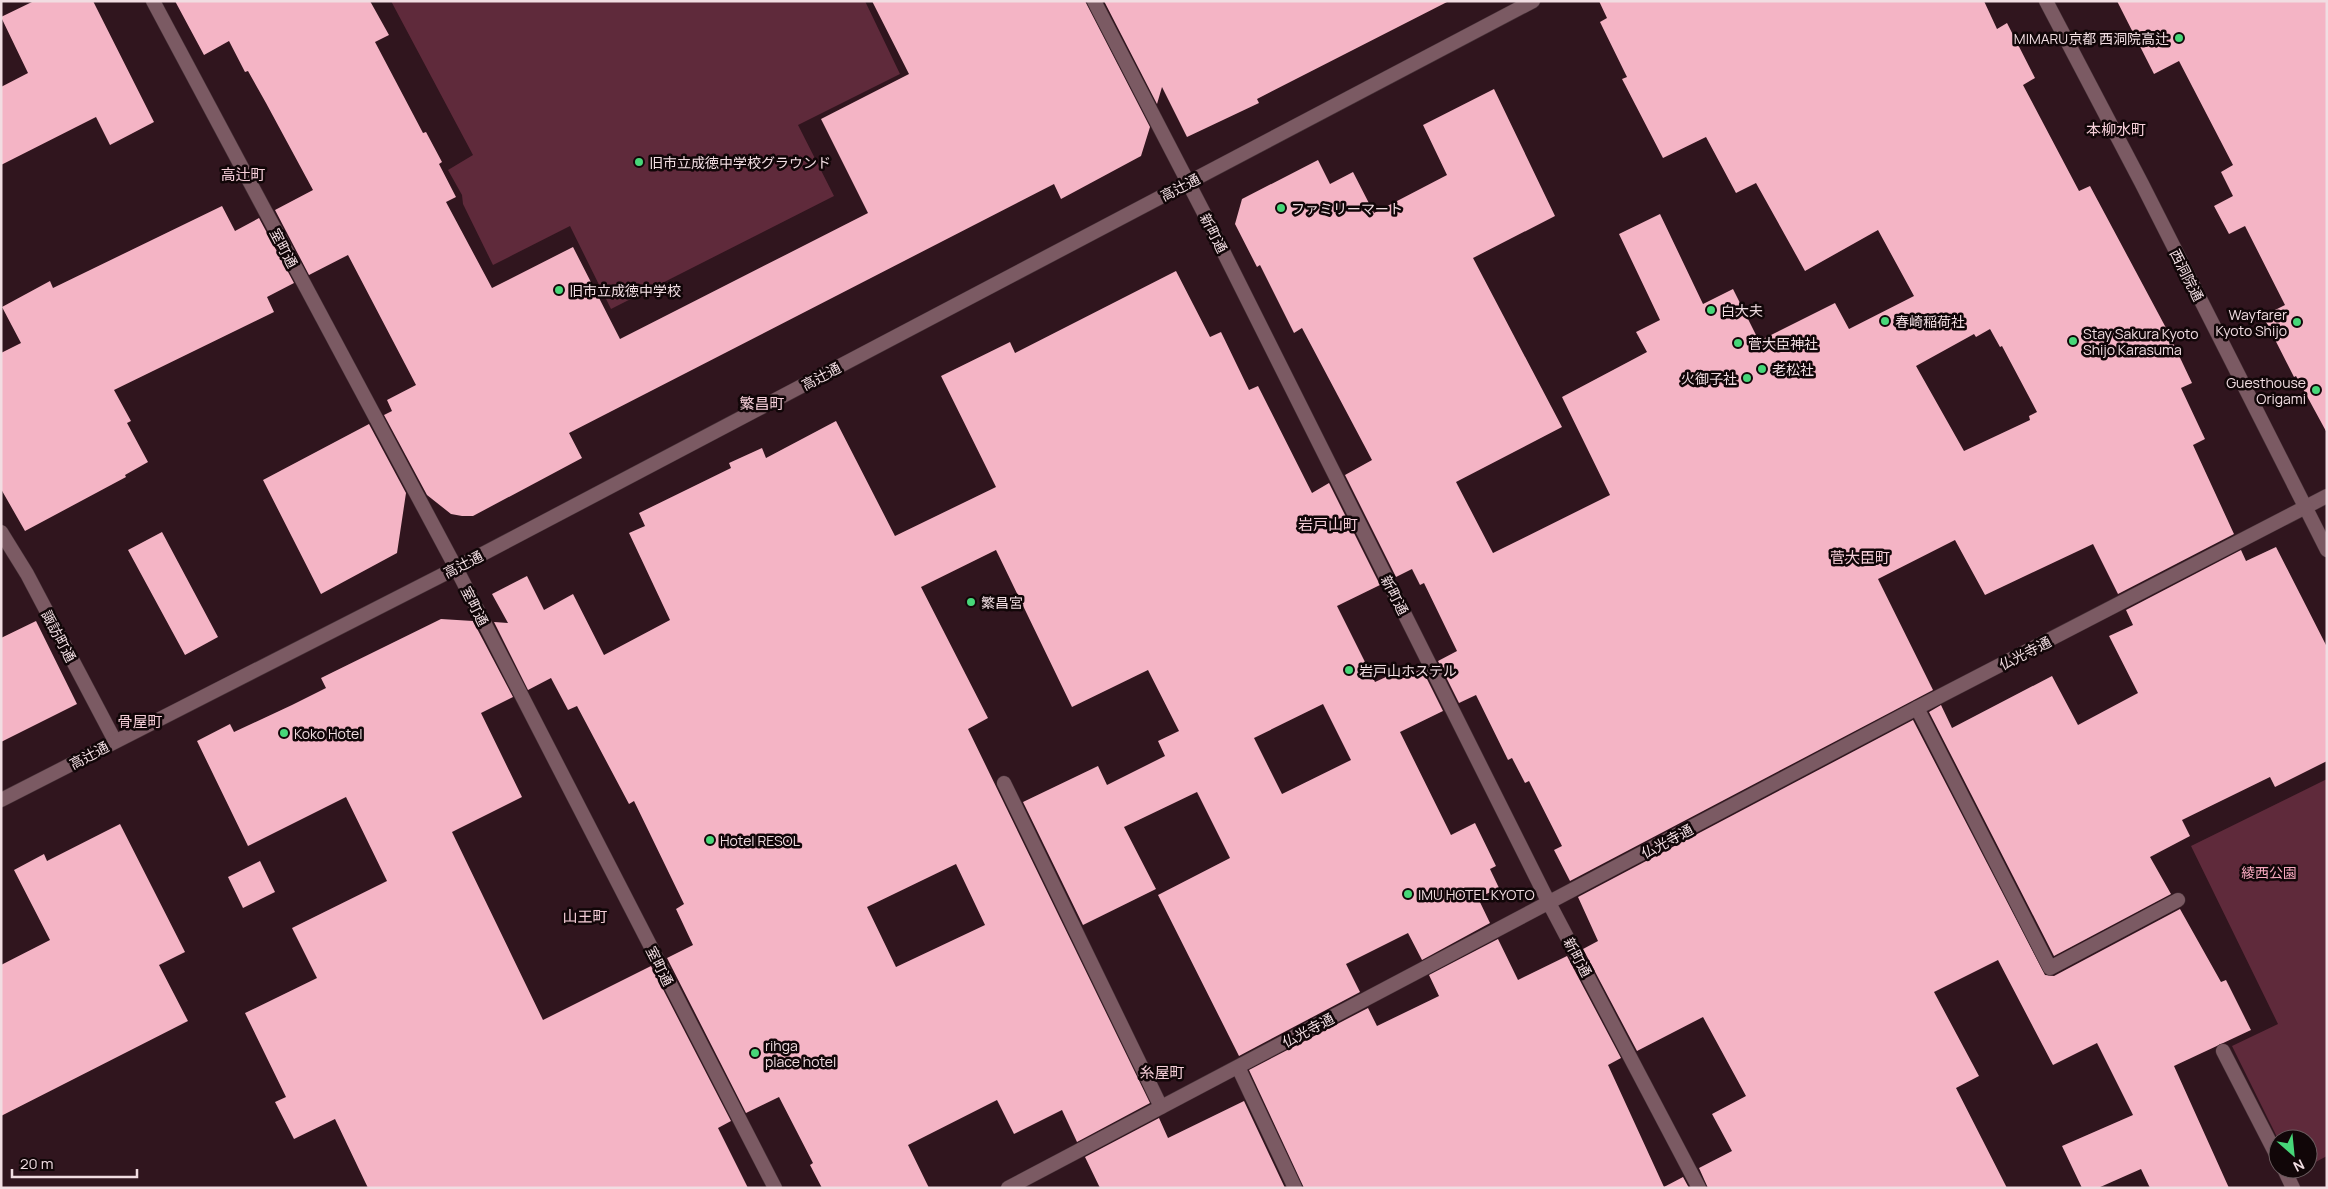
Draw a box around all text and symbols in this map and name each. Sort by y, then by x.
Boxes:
place label: MIMARU京都 西洞院高辻 [2014,29,2169,48]
marker: MIMARU京都 西洞院高辻 [2173,32,2185,44]
district label: 本柳水町 [2086,119,2146,140]
place label: 旧市立成徳中学校グラウンド [649,153,831,172]
marker: 旧市立成徳中学校グラウンド [633,156,645,168]
district label: 高辻町 [220,164,266,185]
street label: 高辻通 [1157,169,1203,205]
place label: ファミリーマート [1291,199,1403,218]
marker: ファミリーマート [1275,202,1287,214]
street label: 新町通 [1196,210,1232,256]
street label: 室町通 [266,225,302,271]
street label: 西洞院通 [2166,246,2208,304]
place label: 旧市立成徳中学校 [569,281,681,300]
marker: 旧市立成徳中学校 [553,284,565,296]
place label: 白大夫 [1721,301,1763,320]
marker: 白大夫 [1705,304,1717,316]
place label: Wayfarer Kyoto Shijo [2216,305,2287,340]
place label: 春崎稲荷社 [1895,312,1965,331]
marker: 春崎稲荷社 [1879,315,1891,327]
marker: Wayfarer Kyoto Shijo [2291,316,2303,328]
place label: Stay Sakura Kyoto Shijo Karasuma [2083,324,2198,359]
place label: 菅大臣神社 [1748,334,1818,353]
marker: Stay Sakura Kyoto Shijo Karasuma [2067,335,2079,347]
marker: 菅大臣神社 [1732,337,1744,349]
street label: 高辻通 [798,358,844,394]
place label: 老松社 [1772,360,1814,379]
marker: 老松社 [1756,363,1768,375]
place label: 火御子社 [1681,369,1737,388]
marker: 火御子社 [1741,372,1753,384]
place label: Guesthouse Origami [2226,373,2306,408]
marker: Guesthouse Origami [2310,384,2322,396]
district label: 繁昌町 [739,393,785,414]
district label: 岩戸山町 [1298,514,1358,535]
street label: 高辻通 [440,546,486,582]
district label: 菅大臣町 [1830,547,1890,568]
street label: 新町通 [1377,572,1413,618]
street label: 室町通 [457,583,493,629]
place label: 繁昌宮 [981,593,1023,612]
marker: 繁昌宮 [965,596,977,608]
street label: 諏訪町通 [37,607,81,665]
street label: 仏光寺通 [1996,632,2054,674]
place label: 岩戸山ホステル [1359,661,1457,680]
marker: 岩戸山ホステル [1343,664,1355,676]
district label: 骨屋町 [117,711,163,732]
place label: Koko Hotel [294,724,363,743]
marker: Koko Hotel [278,727,290,739]
street label: 高辻通 [66,737,112,773]
street label: 仏光寺通 [1638,819,1696,863]
place label: Hotel RESOL [720,831,800,850]
marker: Hotel RESOL [704,834,716,846]
park label: 綾西公園 [2241,863,2297,882]
place label: IMU HOTEL KYOTO [1418,885,1535,904]
marker: IMU HOTEL KYOTO [1402,888,1414,900]
district label: 山王町 [562,906,608,927]
street label: 新町通 [1560,934,1596,980]
street label: 室町通 [642,943,678,989]
street label: 仏光寺通 [1279,1008,1337,1052]
place label: rihga place hotel [765,1036,836,1071]
marker: rihga place hotel [749,1047,761,1059]
district label: 糸屋町 [1139,1062,1185,1083]
north arrow [2268,1129,2318,1179]
scale bar [12,1146,138,1178]
text: 20 m [20,1153,53,1174]
text: N [2290,1155,2308,1177]

